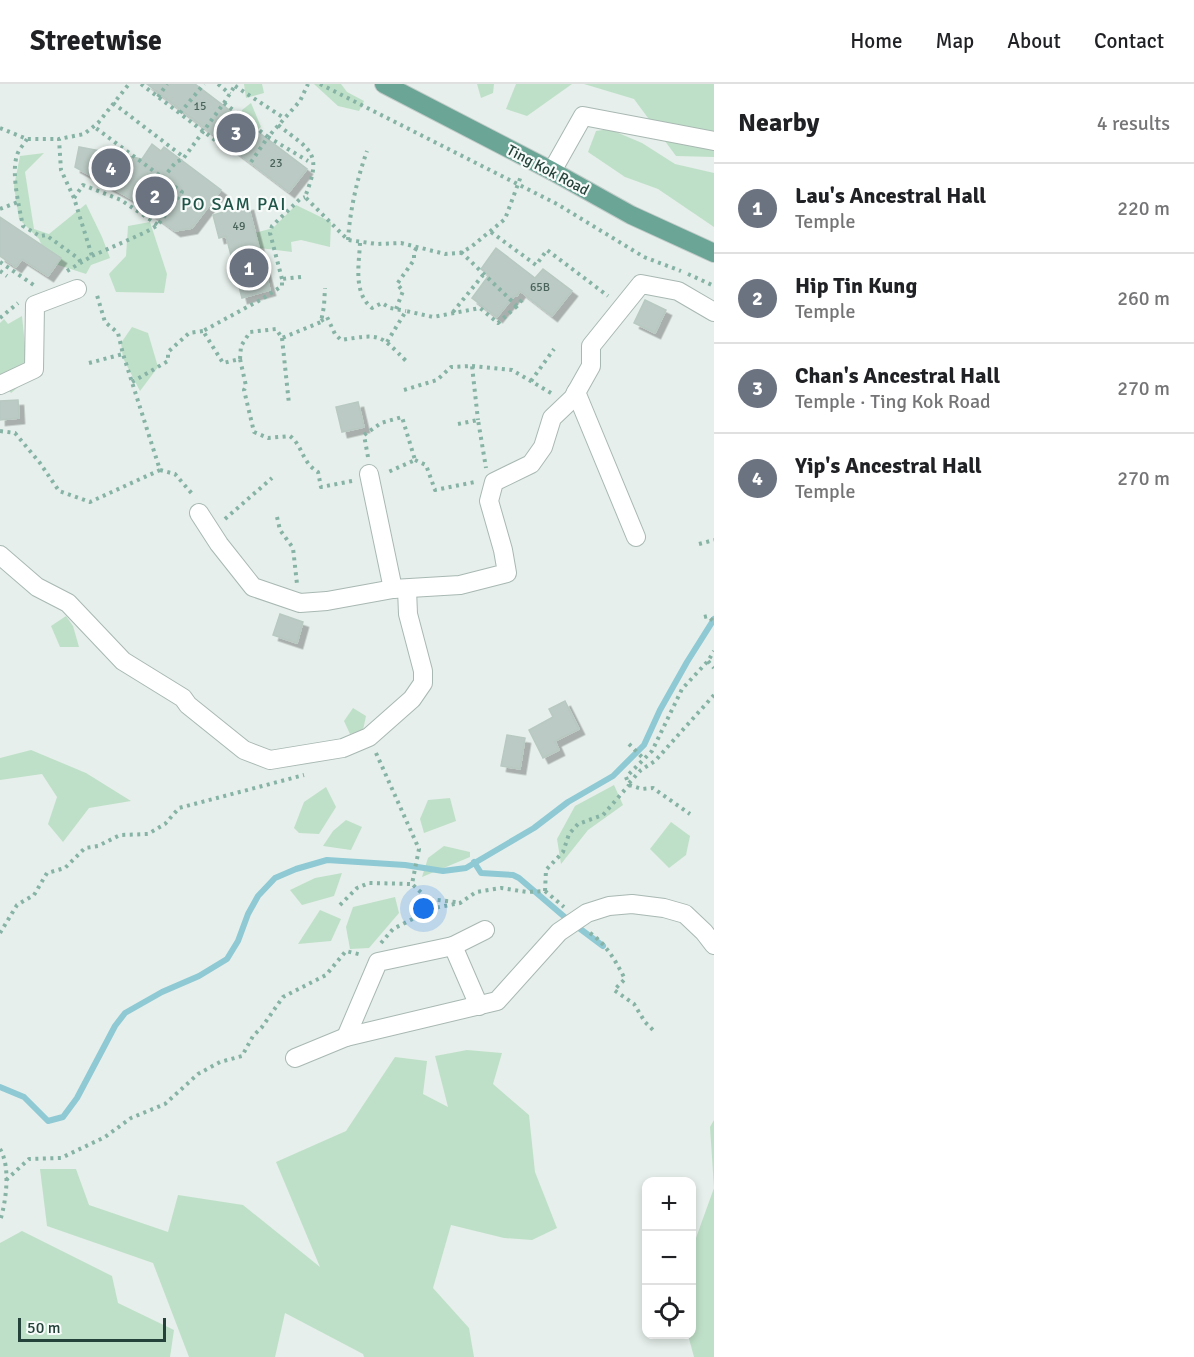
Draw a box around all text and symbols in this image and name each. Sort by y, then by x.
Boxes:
text: Streetwise [30,24,162,58]
text: Home [850,28,903,54]
text: Map [936,28,974,54]
text: About [1007,28,1061,54]
text: Contact [1094,28,1164,54]
house number: 15 [194,99,206,114]
text: Nearby [738,107,819,139]
pin: 3 [216,110,256,156]
text: 4 results [1097,111,1170,136]
street label: Ting Kok Road [504,141,592,199]
pin: 4 [92,146,130,190]
house number: 23 [270,156,282,171]
pin: 2 [136,174,174,218]
text: Lau's Ancestral Hall [795,182,986,209]
district label: PO SAM PAI [181,193,287,215]
text: 1 [752,196,763,221]
text: 220 m [1117,196,1170,221]
text: Temple [795,209,855,234]
house number: 49 [233,219,245,234]
pin: 1 [230,246,268,291]
text: Hip Tin Kung [795,272,917,299]
house number: 65B [530,280,550,295]
text: 2 [752,286,763,311]
text: 260 m [1117,286,1170,311]
text: Temple [795,299,855,324]
text: Chan's Ancestral Hall [795,362,1000,389]
text: 3 [752,376,763,401]
text: 270 m [1117,376,1170,401]
text: Temple · Ting Kok Road [795,389,991,414]
text: Yip's Ancestral Hall [795,452,982,479]
text: 4 [752,466,763,491]
text: 270 m [1117,466,1170,491]
text: Temple [795,479,855,504]
your location [409,894,438,923]
map controls [642,1177,696,1339]
button: + [642,1177,696,1231]
button: − [642,1231,696,1285]
button: locate [642,1285,696,1339]
scale bar [18,1315,166,1342]
text: 50 m [27,1318,61,1338]

